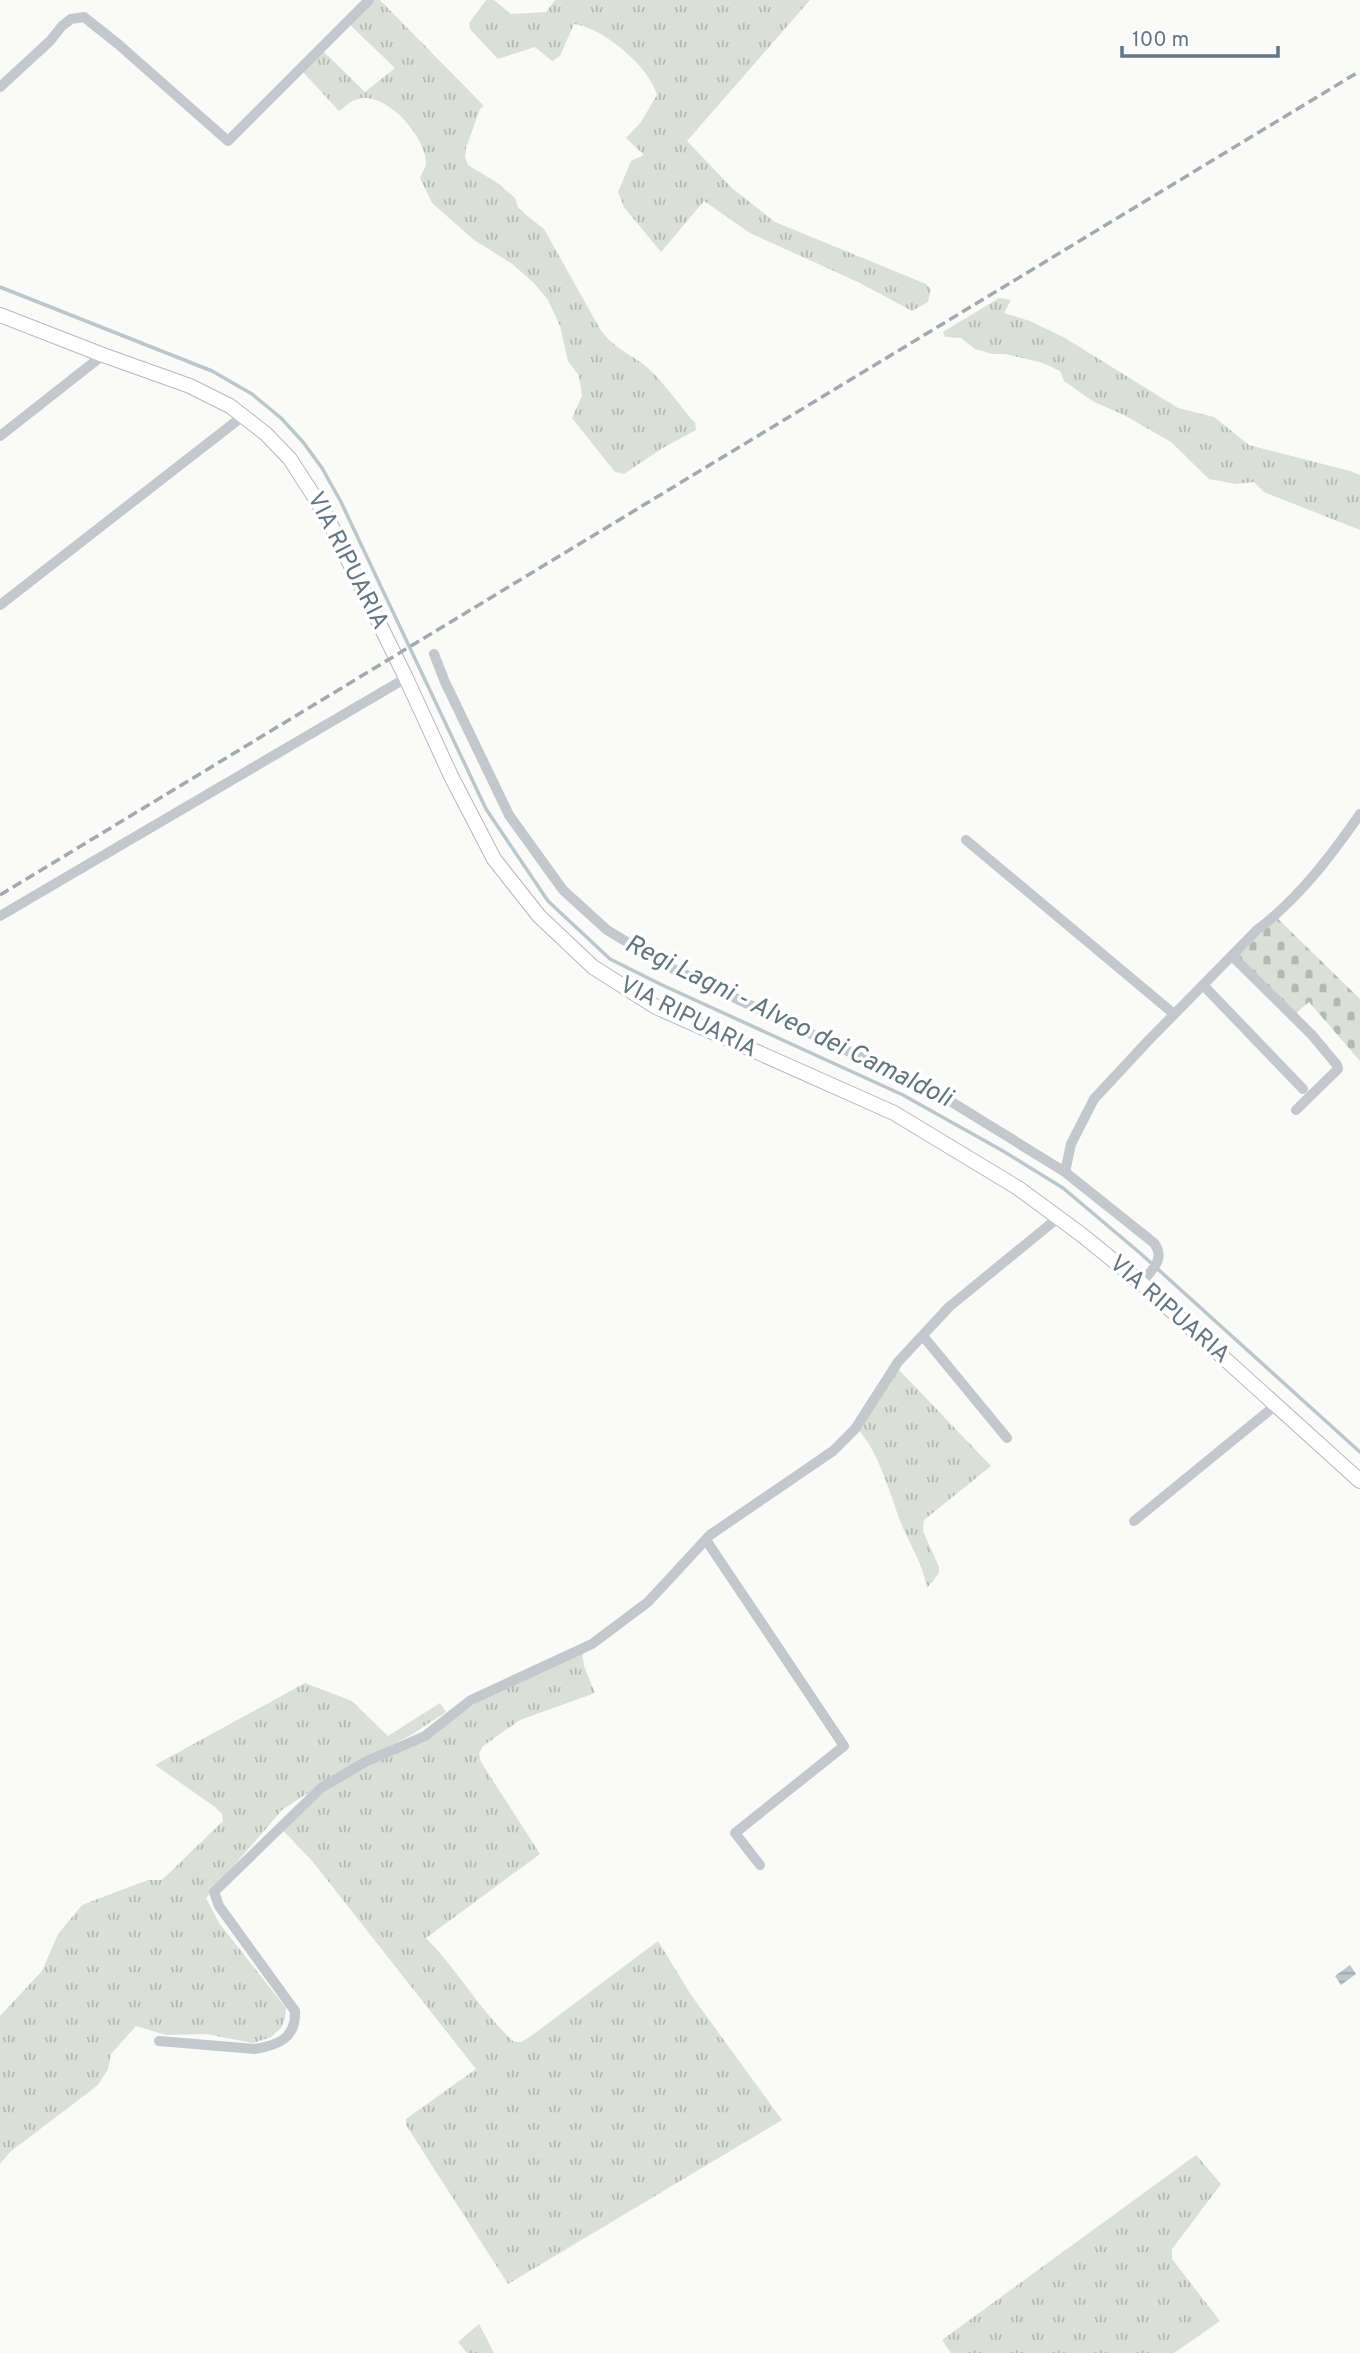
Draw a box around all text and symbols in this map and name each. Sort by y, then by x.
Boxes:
scale bar [1122,14,1278,58]
text: 100 m [1132,27,1189,54]
street label: VIA RIPUARIA [299,487,395,635]
water label: Regi Lagni - Alveo dei Camaldoli [619,928,959,1117]
street label: VIA RIPUARIA [614,970,762,1066]
street label: VIA RIPUARIA [1102,1249,1236,1371]

